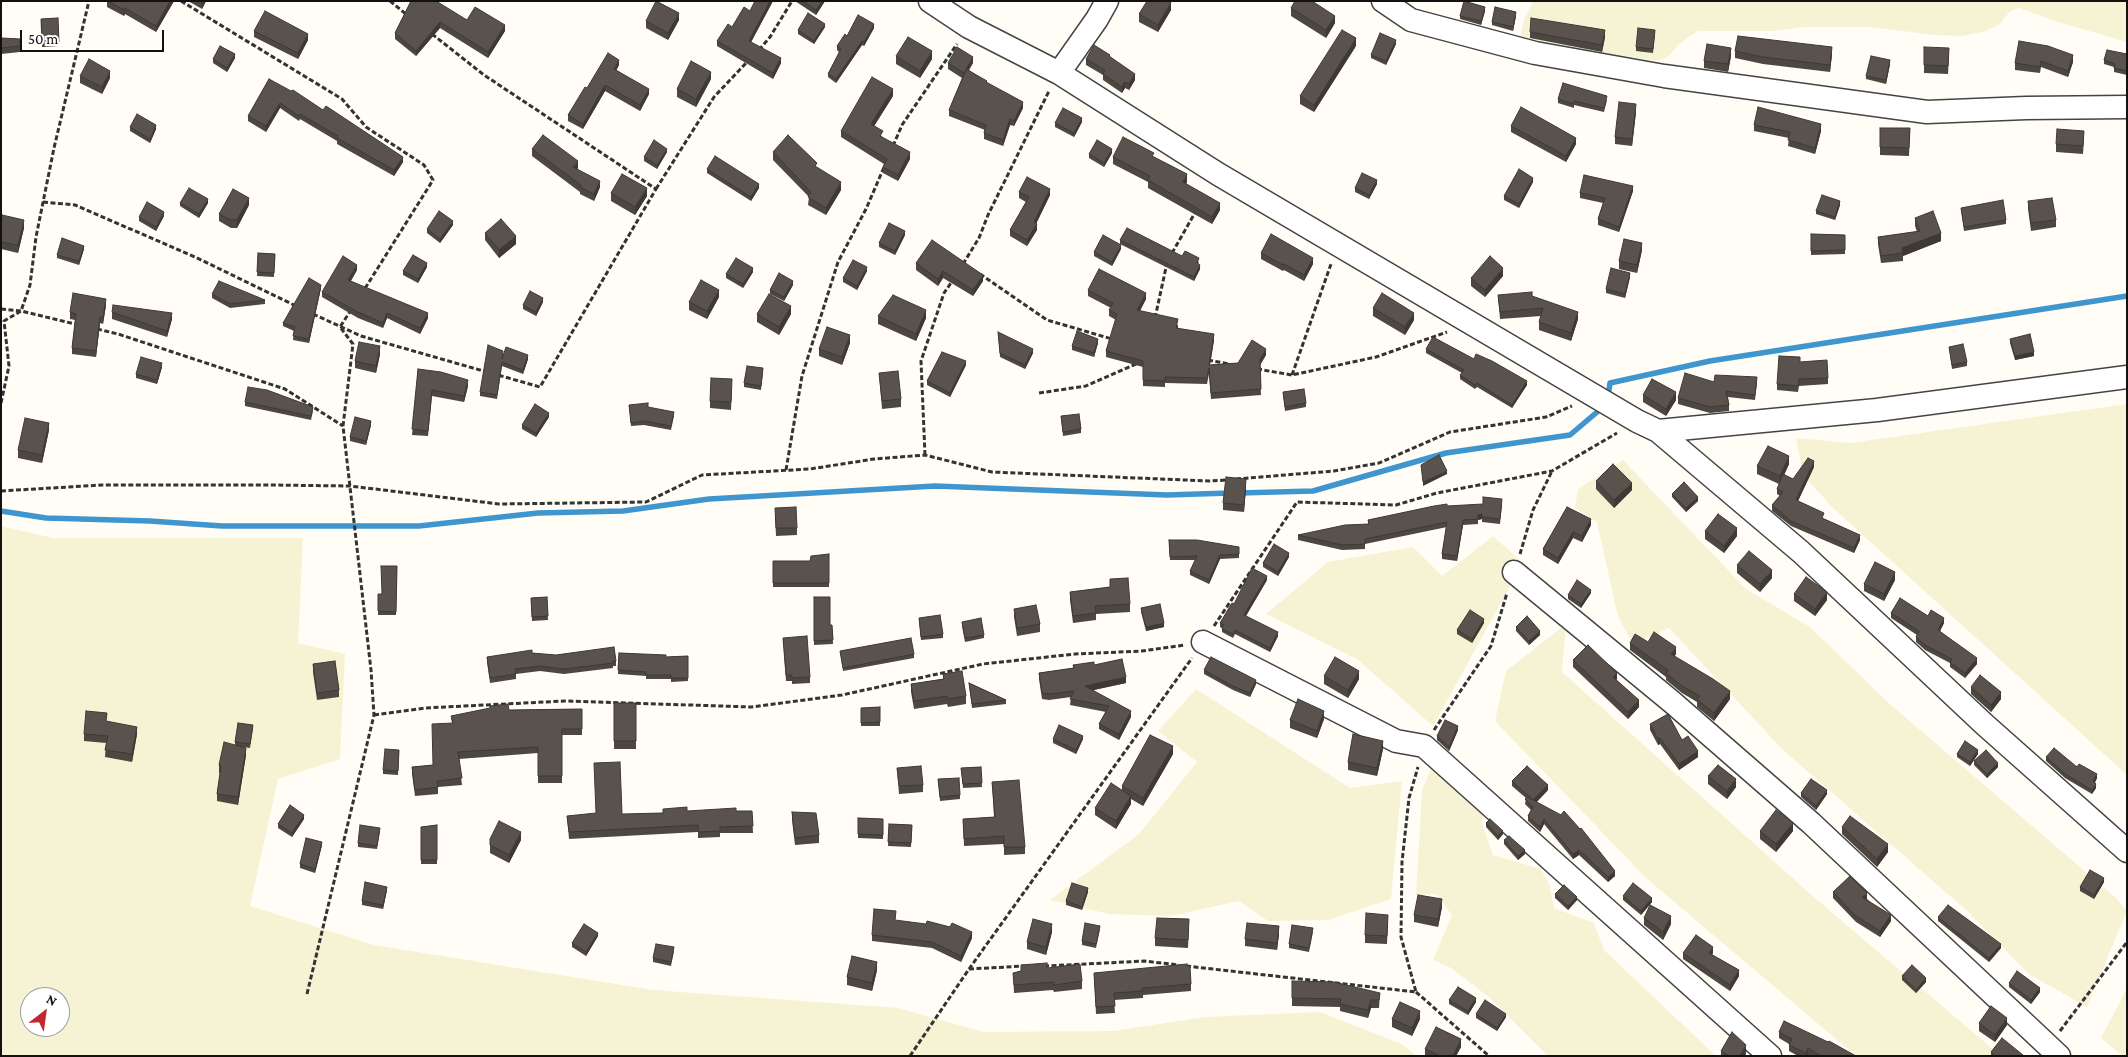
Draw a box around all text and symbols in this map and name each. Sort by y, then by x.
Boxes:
scale bar [22,20,166,52]
text: 50 m [28,31,58,47]
north arrow [20,987,70,1037]
text: N [44,991,60,1009]

